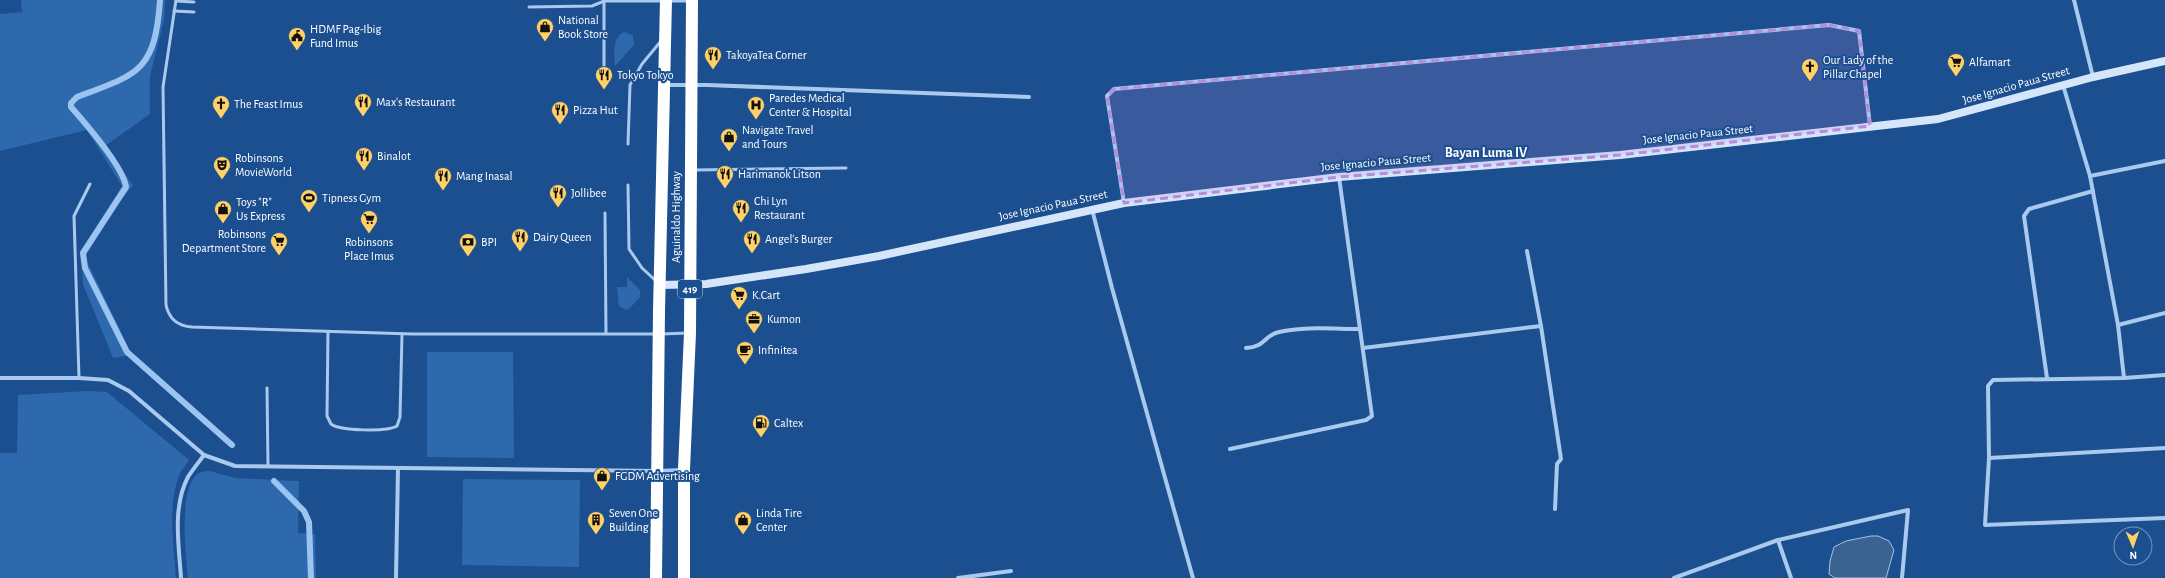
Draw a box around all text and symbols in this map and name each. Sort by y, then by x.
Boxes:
place label: National Book Store [558,14,608,40]
shop icon: National Book Store [535,17,555,42]
place label: HDMF Pag-Ibig Fund Imus [310,23,382,49]
public building icon: HDMF Pag-Ibig Fund Imus [287,26,307,51]
restaurant icon: TakoyaTea Corner [703,45,723,70]
place label: TakoyaTea Corner [726,49,807,62]
supermarket icon: Alfamart [1946,52,1966,77]
place label: Our Lady of the Pillar Chapel [1823,54,1893,80]
place label: Alfamart [1969,56,2011,68]
church icon: Our Lady of the Pillar Chapel [1800,57,1820,82]
street label: Jose Ignacio Paua Street [1961,64,2071,106]
restaurant icon: Tokyo Tokyo [594,65,614,90]
place label: Tokyo Tokyo [617,69,674,82]
restaurant icon: Max's Restaurant [353,92,373,117]
place label: Paredes Medical Center & Hospital [769,92,852,118]
church icon: The Feast Imus [211,94,231,119]
hospital icon: Paredes Medical Center & Hospital [746,95,766,120]
place label: Max's Restaurant [376,96,455,108]
place label: The Feast Imus [234,98,303,110]
restaurant icon: Pizza Hut [550,100,570,125]
place label: Pizza Hut [573,104,618,116]
street label: Jose Ignacio Paua Street [1642,122,1754,146]
place label: Navigate Travel and Tours [742,124,813,150]
shop icon: Navigate Travel and Tours [719,127,739,152]
restaurant icon: Binalot [354,146,374,171]
district label: Bayan Luma IV [1445,146,1528,160]
place label: Binalot [377,150,411,162]
street label: Jose Ignacio Paua Street [1320,151,1432,173]
place label: Robinsons MovieWorld [235,152,292,178]
theatre icon: Robinsons MovieWorld [212,155,232,180]
restaurant icon: Harimanok Litson [715,164,735,189]
restaurant icon: Mang Inasal [433,166,453,191]
place label: Harimanok Litson [738,168,821,180]
place label: Mang Inasal [456,170,513,182]
street label: Aguinaldo Highway [670,171,683,263]
restaurant icon: Jollibee [548,183,568,208]
place label: Jollibee [571,187,606,199]
sports icon: Tipness Gym [299,188,319,213]
street label: Jose Ignacio Paua Street [998,188,1108,222]
place label: Tipness Gym [322,192,381,205]
place label: Chi Lyn Restaurant [754,195,805,221]
place label: Toys "R" Us Express [236,196,285,222]
restaurant icon: Chi Lyn Restaurant [731,198,751,223]
shop icon: Toys "R" Us Express [213,199,233,224]
supermarket icon: Robinsons Place Imus [359,209,379,234]
restaurant icon: Dairy Queen [510,227,530,252]
place label: Robinsons Department Store [182,228,266,254]
restaurant icon: Angel's Burger [742,229,762,254]
supermarket icon: Robinsons Department Store [269,231,289,256]
place label: Dairy Queen [533,231,591,244]
bank icon: BPI [458,232,478,257]
place label: Angel's Burger [765,233,832,245]
place label: Robinsons Place Imus [344,236,394,262]
place label: BPI [481,236,497,248]
road number: 419 [678,280,702,298]
supermarket icon: K.Cart [729,285,749,310]
place label: K.Cart [752,289,780,301]
office icon: Kumon [744,309,764,334]
place label: Kumon [767,313,801,325]
cafe icon: Infinitea [735,340,755,365]
place label: Infinitea [758,344,798,356]
fuel station icon: Caltex [751,413,771,438]
place label: Caltex [774,417,803,429]
shop icon: FGDM Advertising [592,466,612,491]
place label: FGDM Advertising [615,470,700,482]
place label: Seven One Building [609,507,658,533]
place label: Linda Tire Center [756,507,802,533]
building icon: Seven One Building [586,510,606,535]
shop icon: Linda Tire Center [733,510,753,535]
north arrow [2113,526,2153,566]
text: N [2129,550,2137,561]

